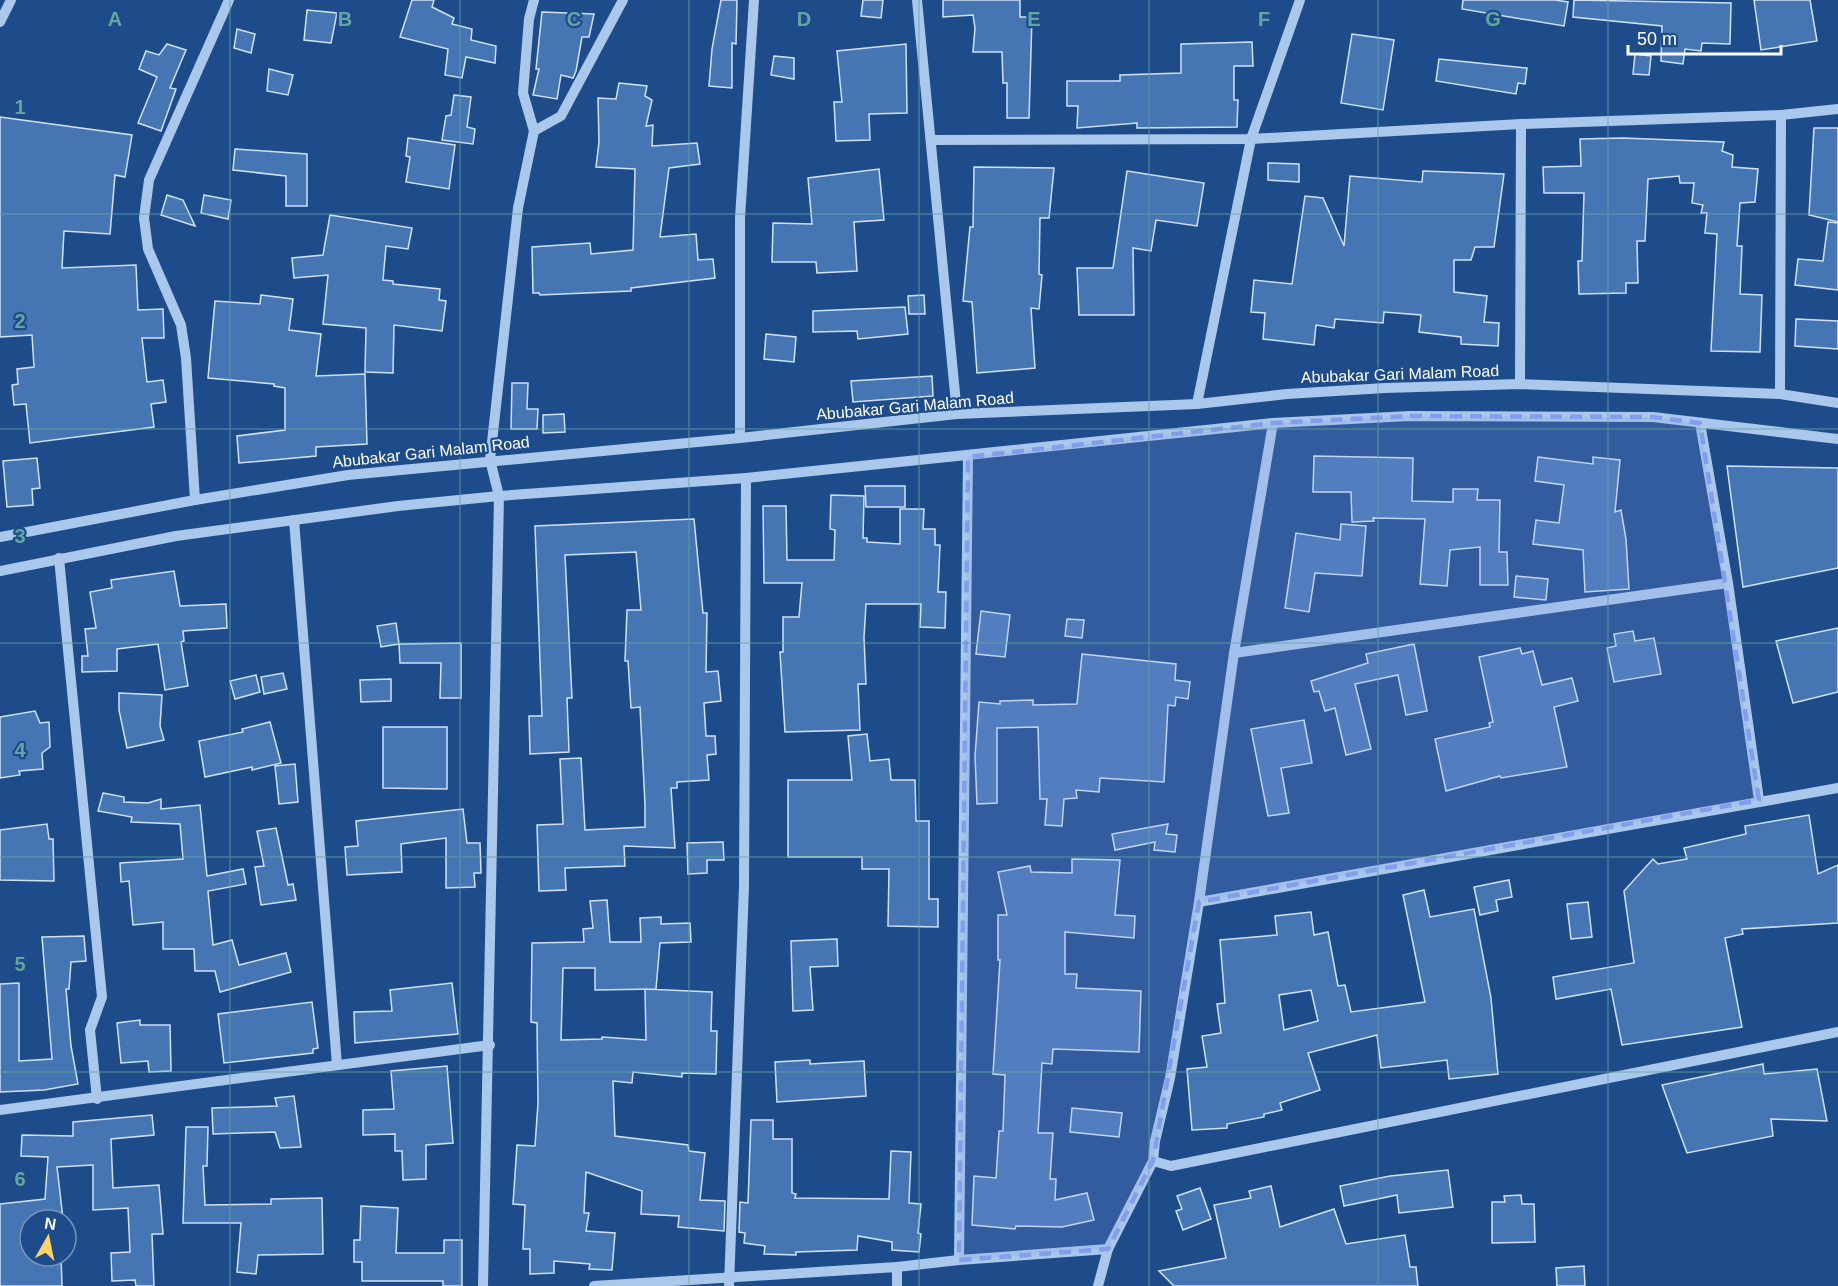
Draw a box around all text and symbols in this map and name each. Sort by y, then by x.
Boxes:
text: A [108,8,122,30]
text: B [338,8,352,30]
text: C [567,8,581,30]
text: D [797,8,811,30]
text: E [1027,8,1041,30]
text: F [1258,8,1270,30]
text: G [1485,8,1501,30]
scale bar [1628,18,1781,56]
text: 50 m [1637,29,1677,49]
text: 1 [14,96,26,118]
text: 2 [14,310,26,332]
street label: Abubakar Gari Malam Road [1301,362,1499,386]
street label: Abubakar Gari Malam Road [815,389,1015,423]
street label: Abubakar Gari Malam Road [331,433,531,471]
text: 3 [14,525,26,547]
text: 4 [14,739,26,761]
text: 5 [14,953,26,975]
text: 6 [14,1168,26,1190]
north arrow [18,1208,78,1268]
text: N [43,1214,57,1233]

